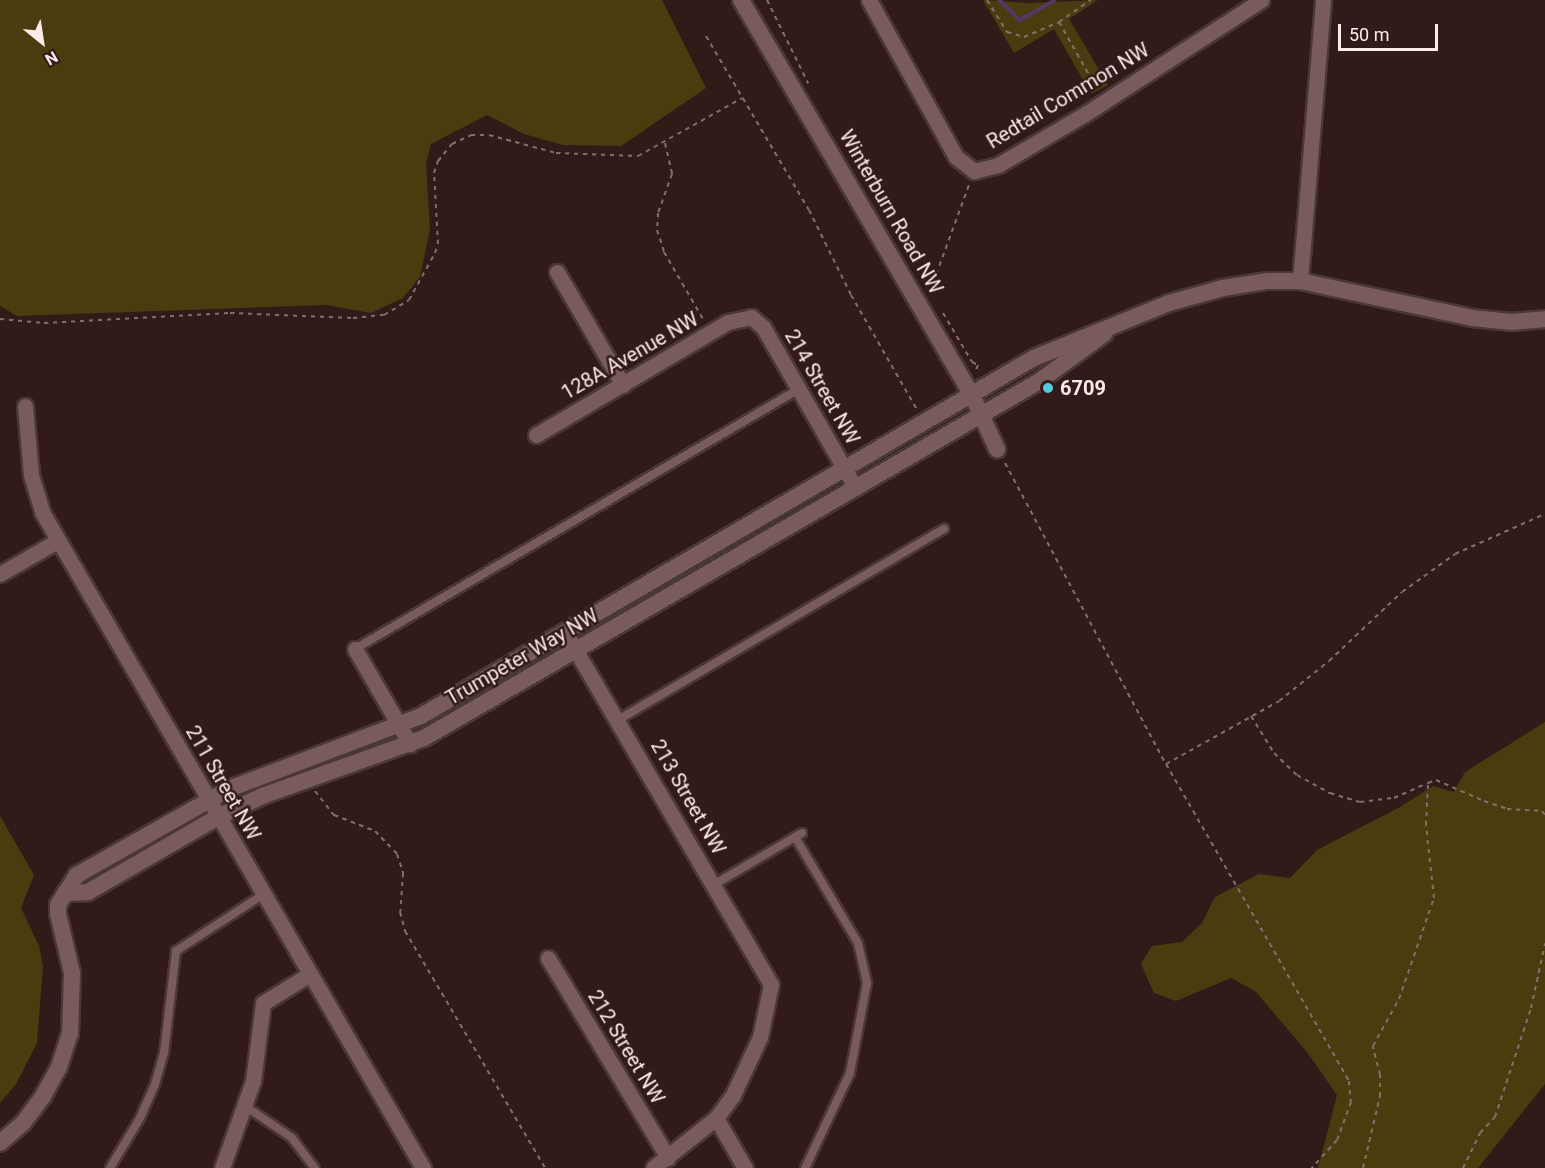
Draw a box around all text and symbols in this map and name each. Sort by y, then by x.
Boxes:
north arrow [12,12,72,72]
scale bar [1341,12,1442,50]
text: 50 m [1349,24,1389,45]
street label: Redtail Common NW [982,38,1154,154]
text: N [42,47,61,69]
street label: Winterburn Road NW [834,126,948,298]
street label: 128A Avenue NW [557,307,703,405]
street label: 214 Street NW [780,325,864,449]
place label: 6709 [1060,376,1106,400]
marker: 6709 [1041,381,1055,395]
street label: Trumpeter Way NW [442,604,602,710]
street label: 211 Street NW [181,721,265,845]
street label: 213 Street NW [646,735,730,859]
street label: 212 Street NW [583,986,669,1108]

